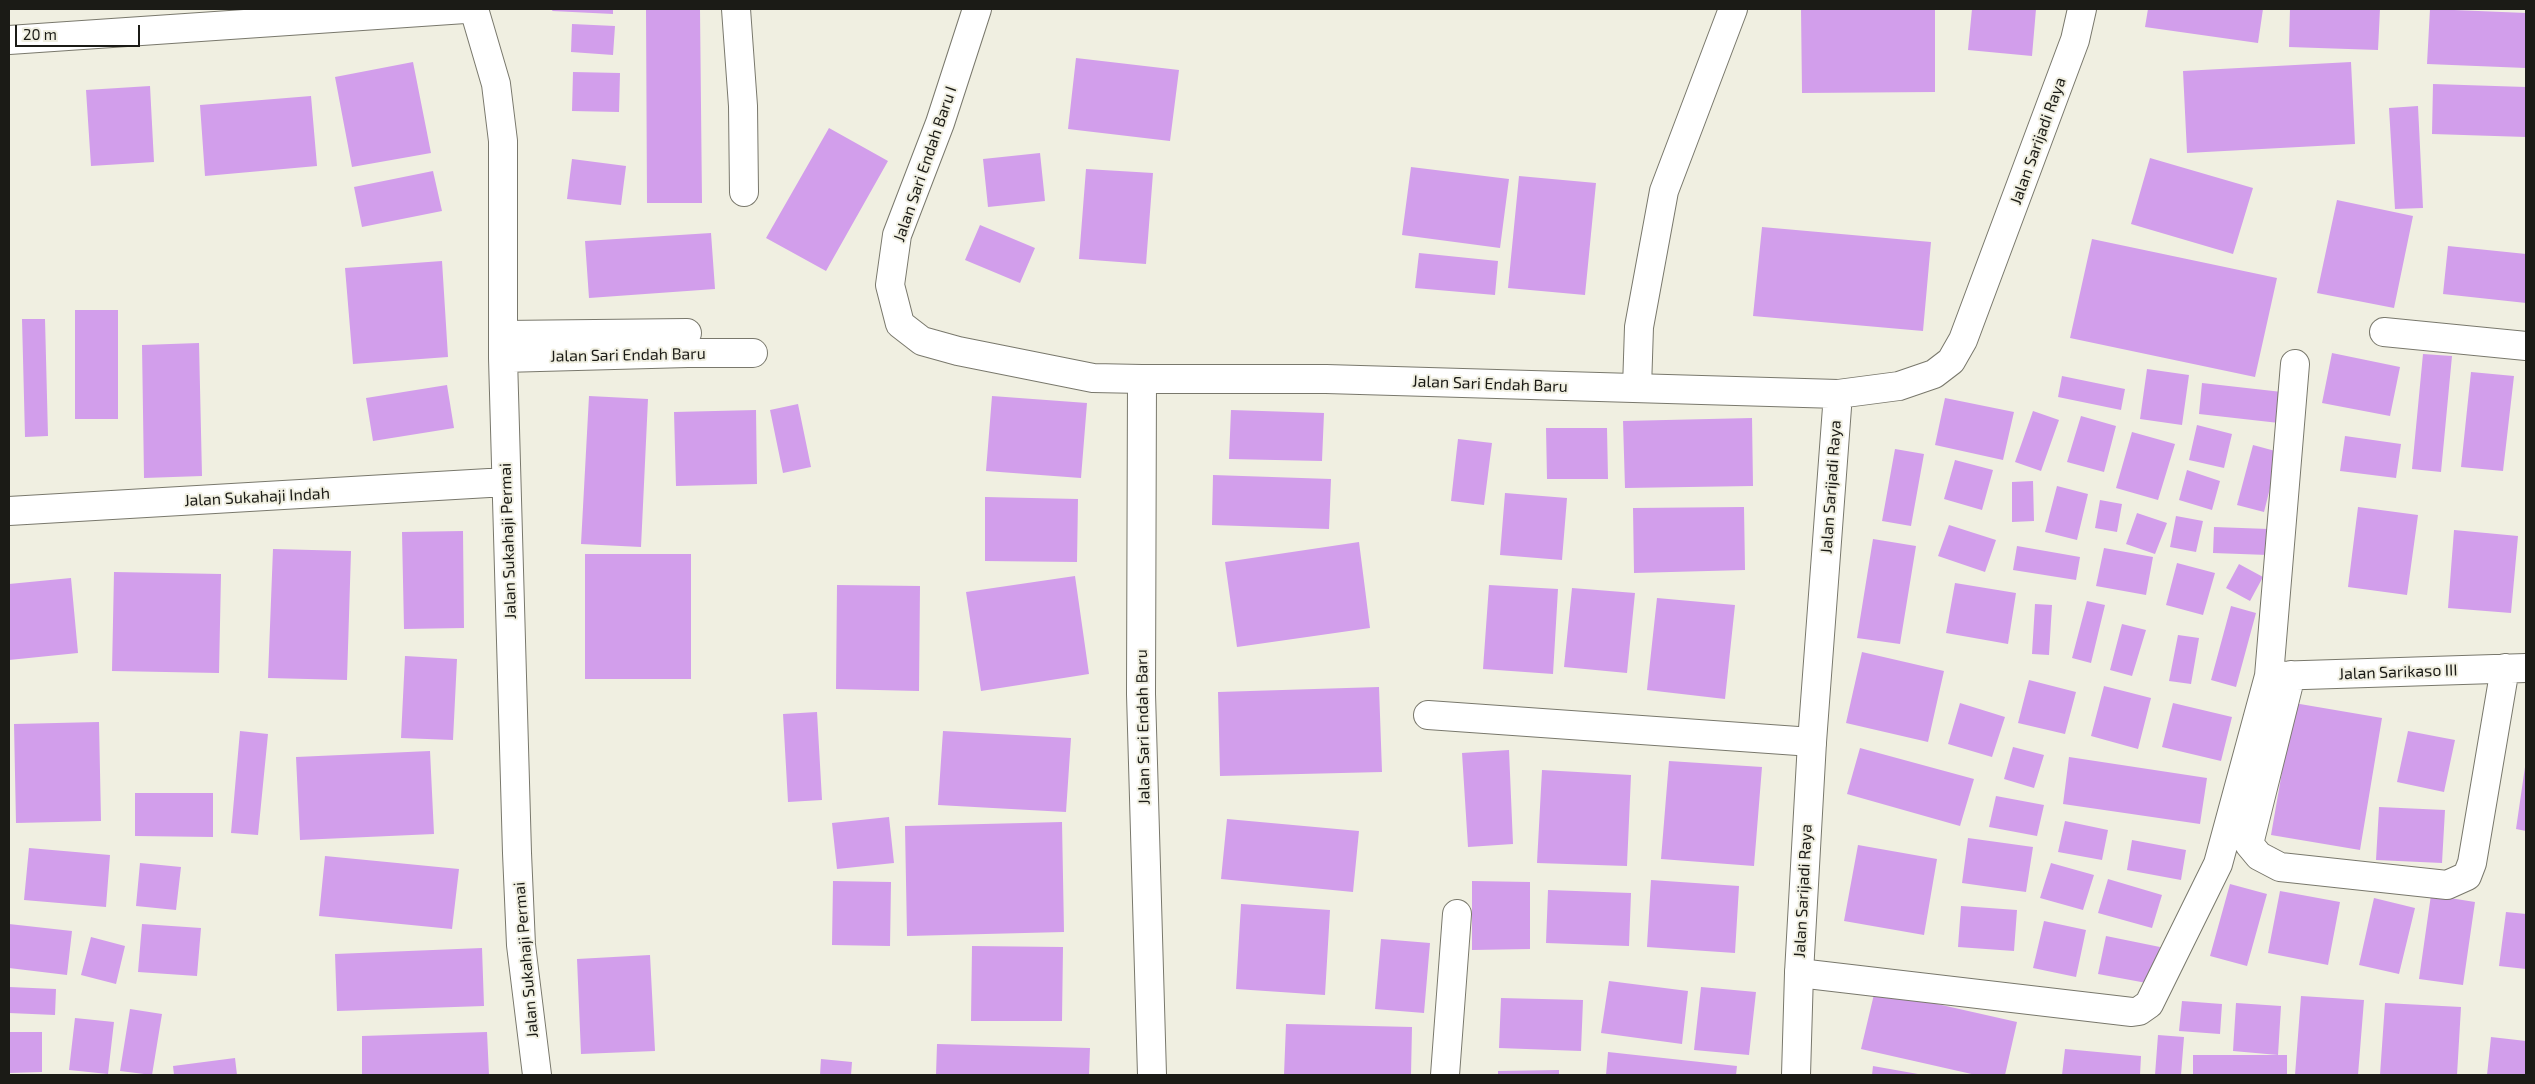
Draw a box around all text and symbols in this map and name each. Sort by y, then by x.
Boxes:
scale bar [18,15,142,47]
text: 20 m [23,25,57,43]
street label: Jalan Sarijadi Raya [2006,75,2070,207]
street label: Jalan Sari Endah Baru I [889,84,961,244]
street label: Jalan Sari Endah Baru [550,344,706,366]
street label: Jalan Sari Endah Baru [1412,372,1568,396]
street label: Jalan Sarijadi Raya [1817,419,1845,555]
street label: Jalan Sukahaji Permai [496,463,520,619]
street label: Jalan Sukahaji Indah [184,484,330,510]
street label: Jalan Sari Endah Baru [1132,649,1154,805]
street label: Jalan Sarikaso III [2338,660,2458,684]
street label: Jalan Sarijadi Raya [1790,824,1816,958]
street label: Jalan Sukahaji Permai [510,881,542,1039]

